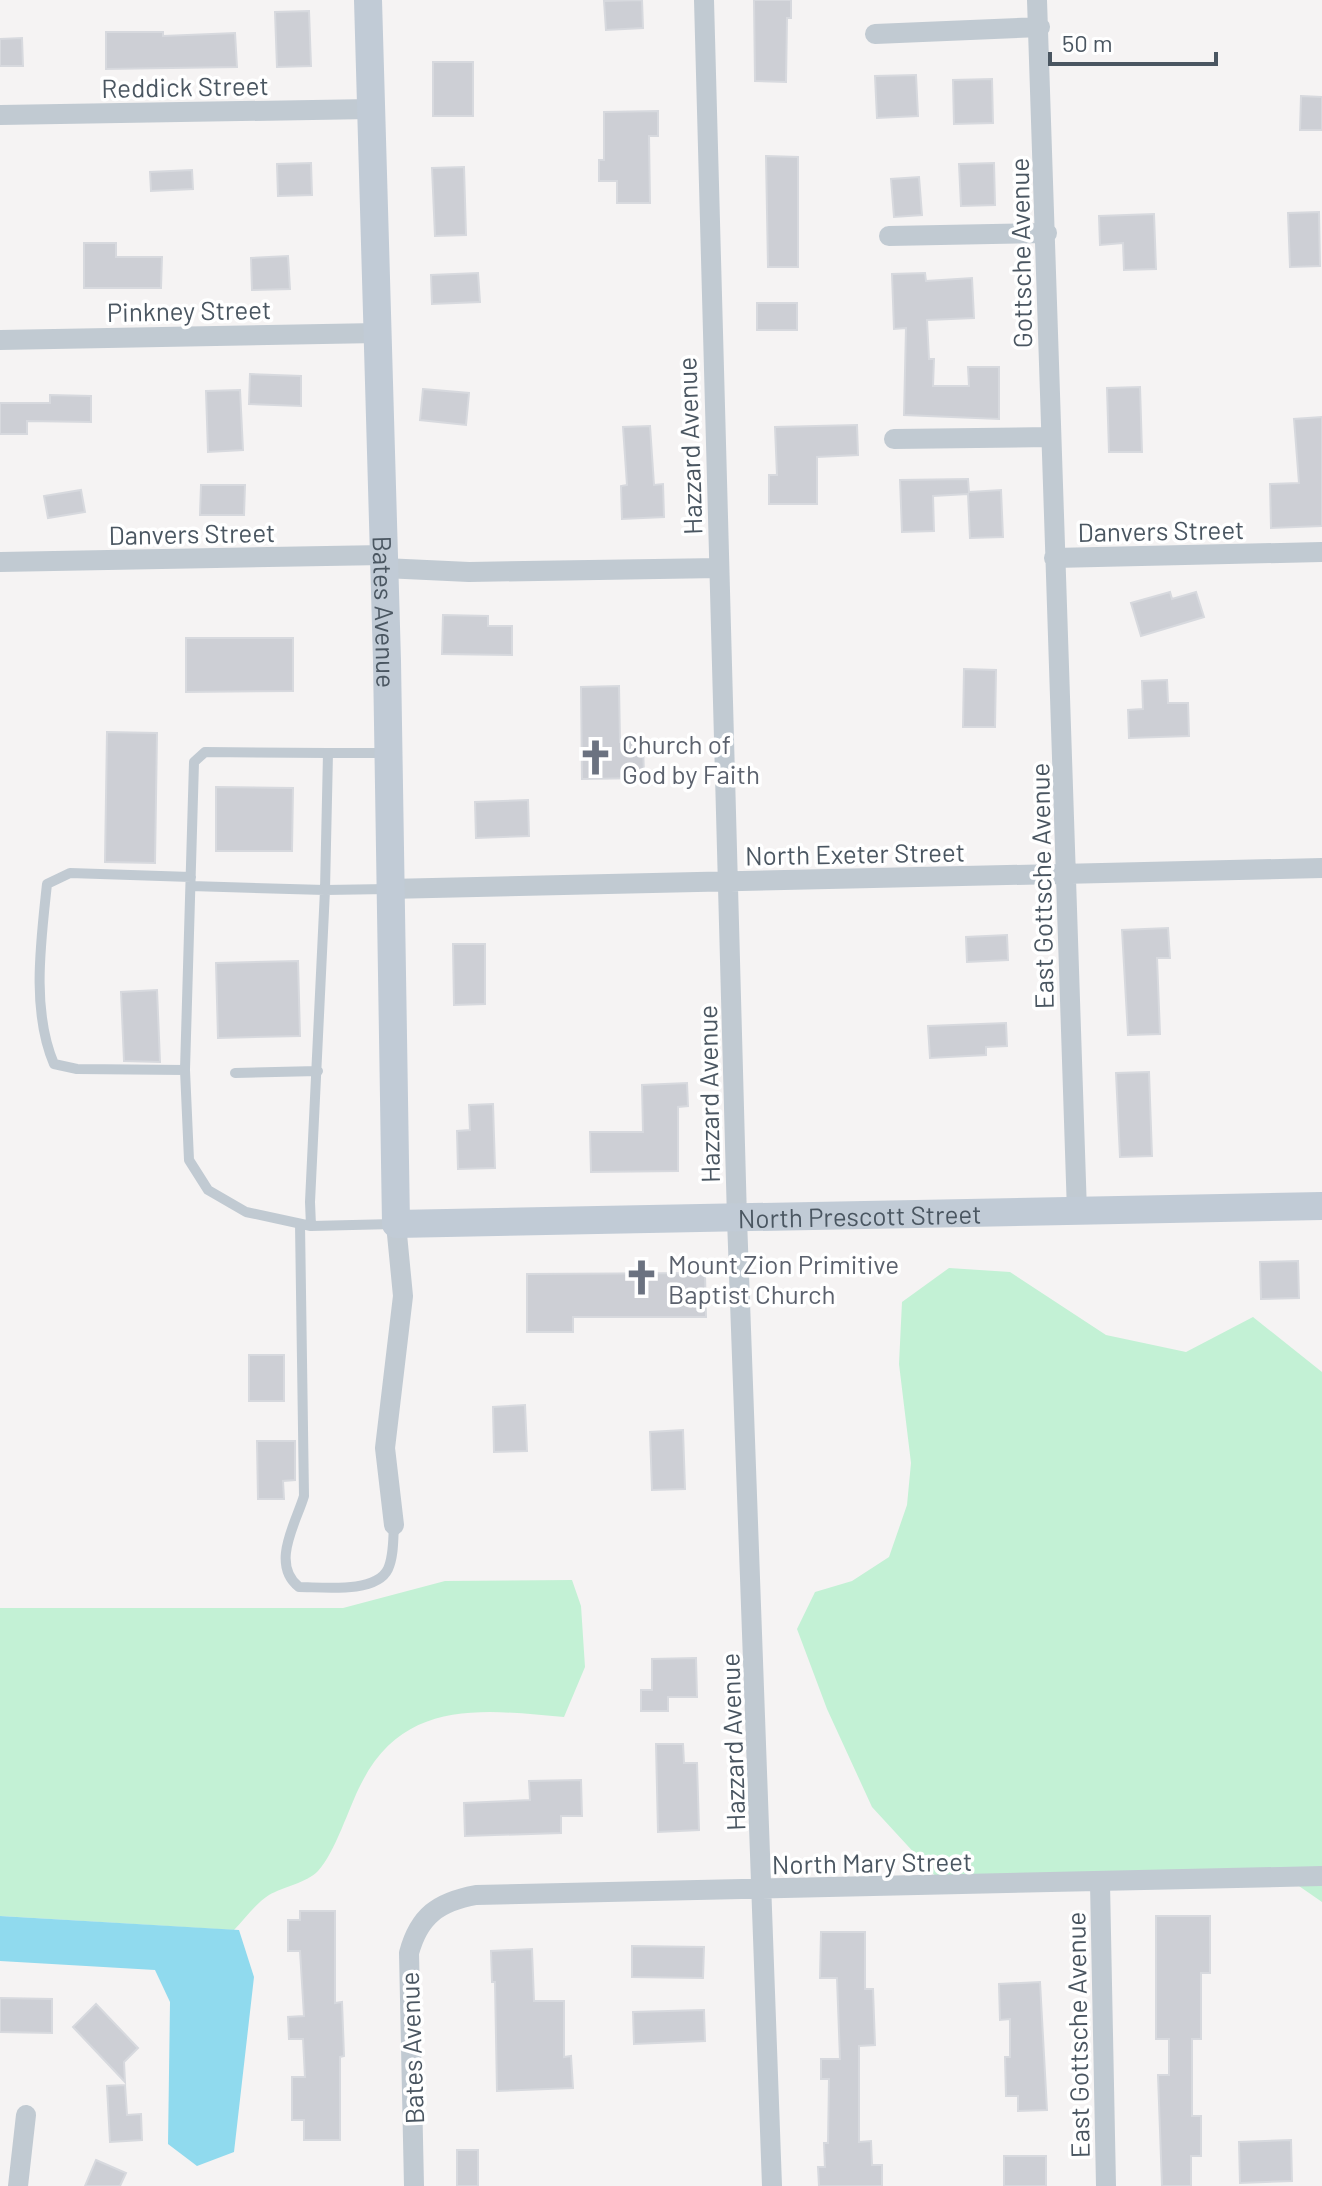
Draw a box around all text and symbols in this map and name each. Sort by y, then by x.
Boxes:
scale bar [1050,16,1216,66]
text: 50 m [1062,28,1113,57]
street label: Reddick Street [101,69,269,103]
street label: Gottsche Avenue [1003,158,1037,348]
street label: Pinkney Street [106,293,272,327]
street label: Hazzard Avenue [670,356,708,536]
street label: Danvers Street [1077,513,1245,547]
street label: Danvers Street [108,516,276,550]
street label: Bates Avenue [368,535,403,688]
place label: Church of God by Faith [622,728,760,789]
church icon: Church of God by Faith [577,739,615,777]
street label: East Gottsche Avenue [1023,762,1059,1010]
street label: North Exeter Street [745,836,965,870]
street label: Hazzard Avenue [691,1005,725,1183]
street label: North Prescott Street [737,1197,982,1233]
place label: Mount Zion Primitive Baptist Church [668,1248,899,1309]
church icon: Mount Zion Primitive Baptist Church [623,1259,661,1297]
street label: Hazzard Avenue [713,1652,751,1832]
street label: North Mary Street [771,1845,973,1879]
street label: East Gottsche Avenue [1059,1911,1095,2159]
street label: Bates Avenue [393,1971,429,2125]

